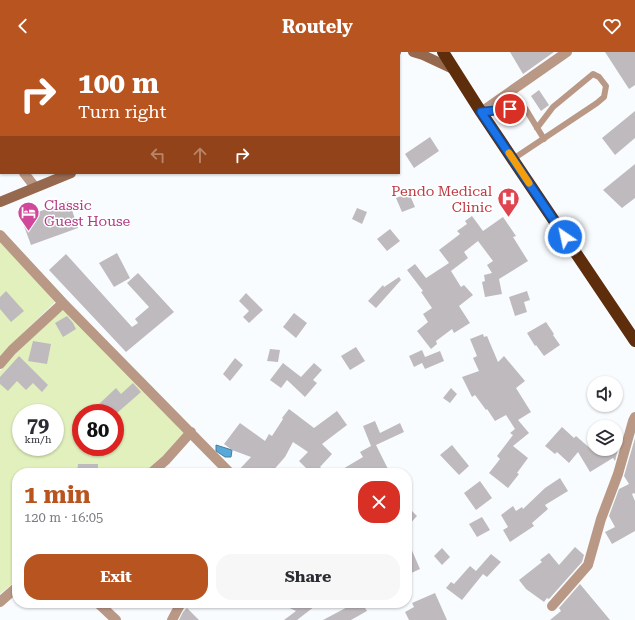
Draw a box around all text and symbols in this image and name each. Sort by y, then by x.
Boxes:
icon: back [12,15,34,37]
icon: heart [601,15,623,37]
text: Routely [282,16,353,37]
text: 100 m [78,67,159,100]
icon: right [12,68,64,120]
pin [493,92,527,126]
icon: arrive [499,98,521,120]
text: Turn right [78,101,166,122]
icon: left [147,144,169,166]
icon: ahead [189,144,211,166]
icon: right [231,144,253,166]
place label: Pendo Medical Clinic [391,183,493,215]
hospital icon: Pendo Medical Clinic [495,186,521,219]
place label: Classic Guest House [44,197,131,229]
hotel icon: Classic Guest House [15,200,41,233]
position arrow [544,216,586,258]
map controls [587,376,623,456]
button: sound [587,376,623,412]
speed limit sign: 80 [72,404,124,456]
text: 79 [27,413,49,437]
button: layers [587,420,623,456]
text: km/h [25,434,51,445]
text: 1 min [24,481,91,509]
button: close [358,481,400,523]
text: 120 m · 16:05 [24,510,103,525]
button: Exit [24,554,208,600]
button: Share [216,554,400,600]

